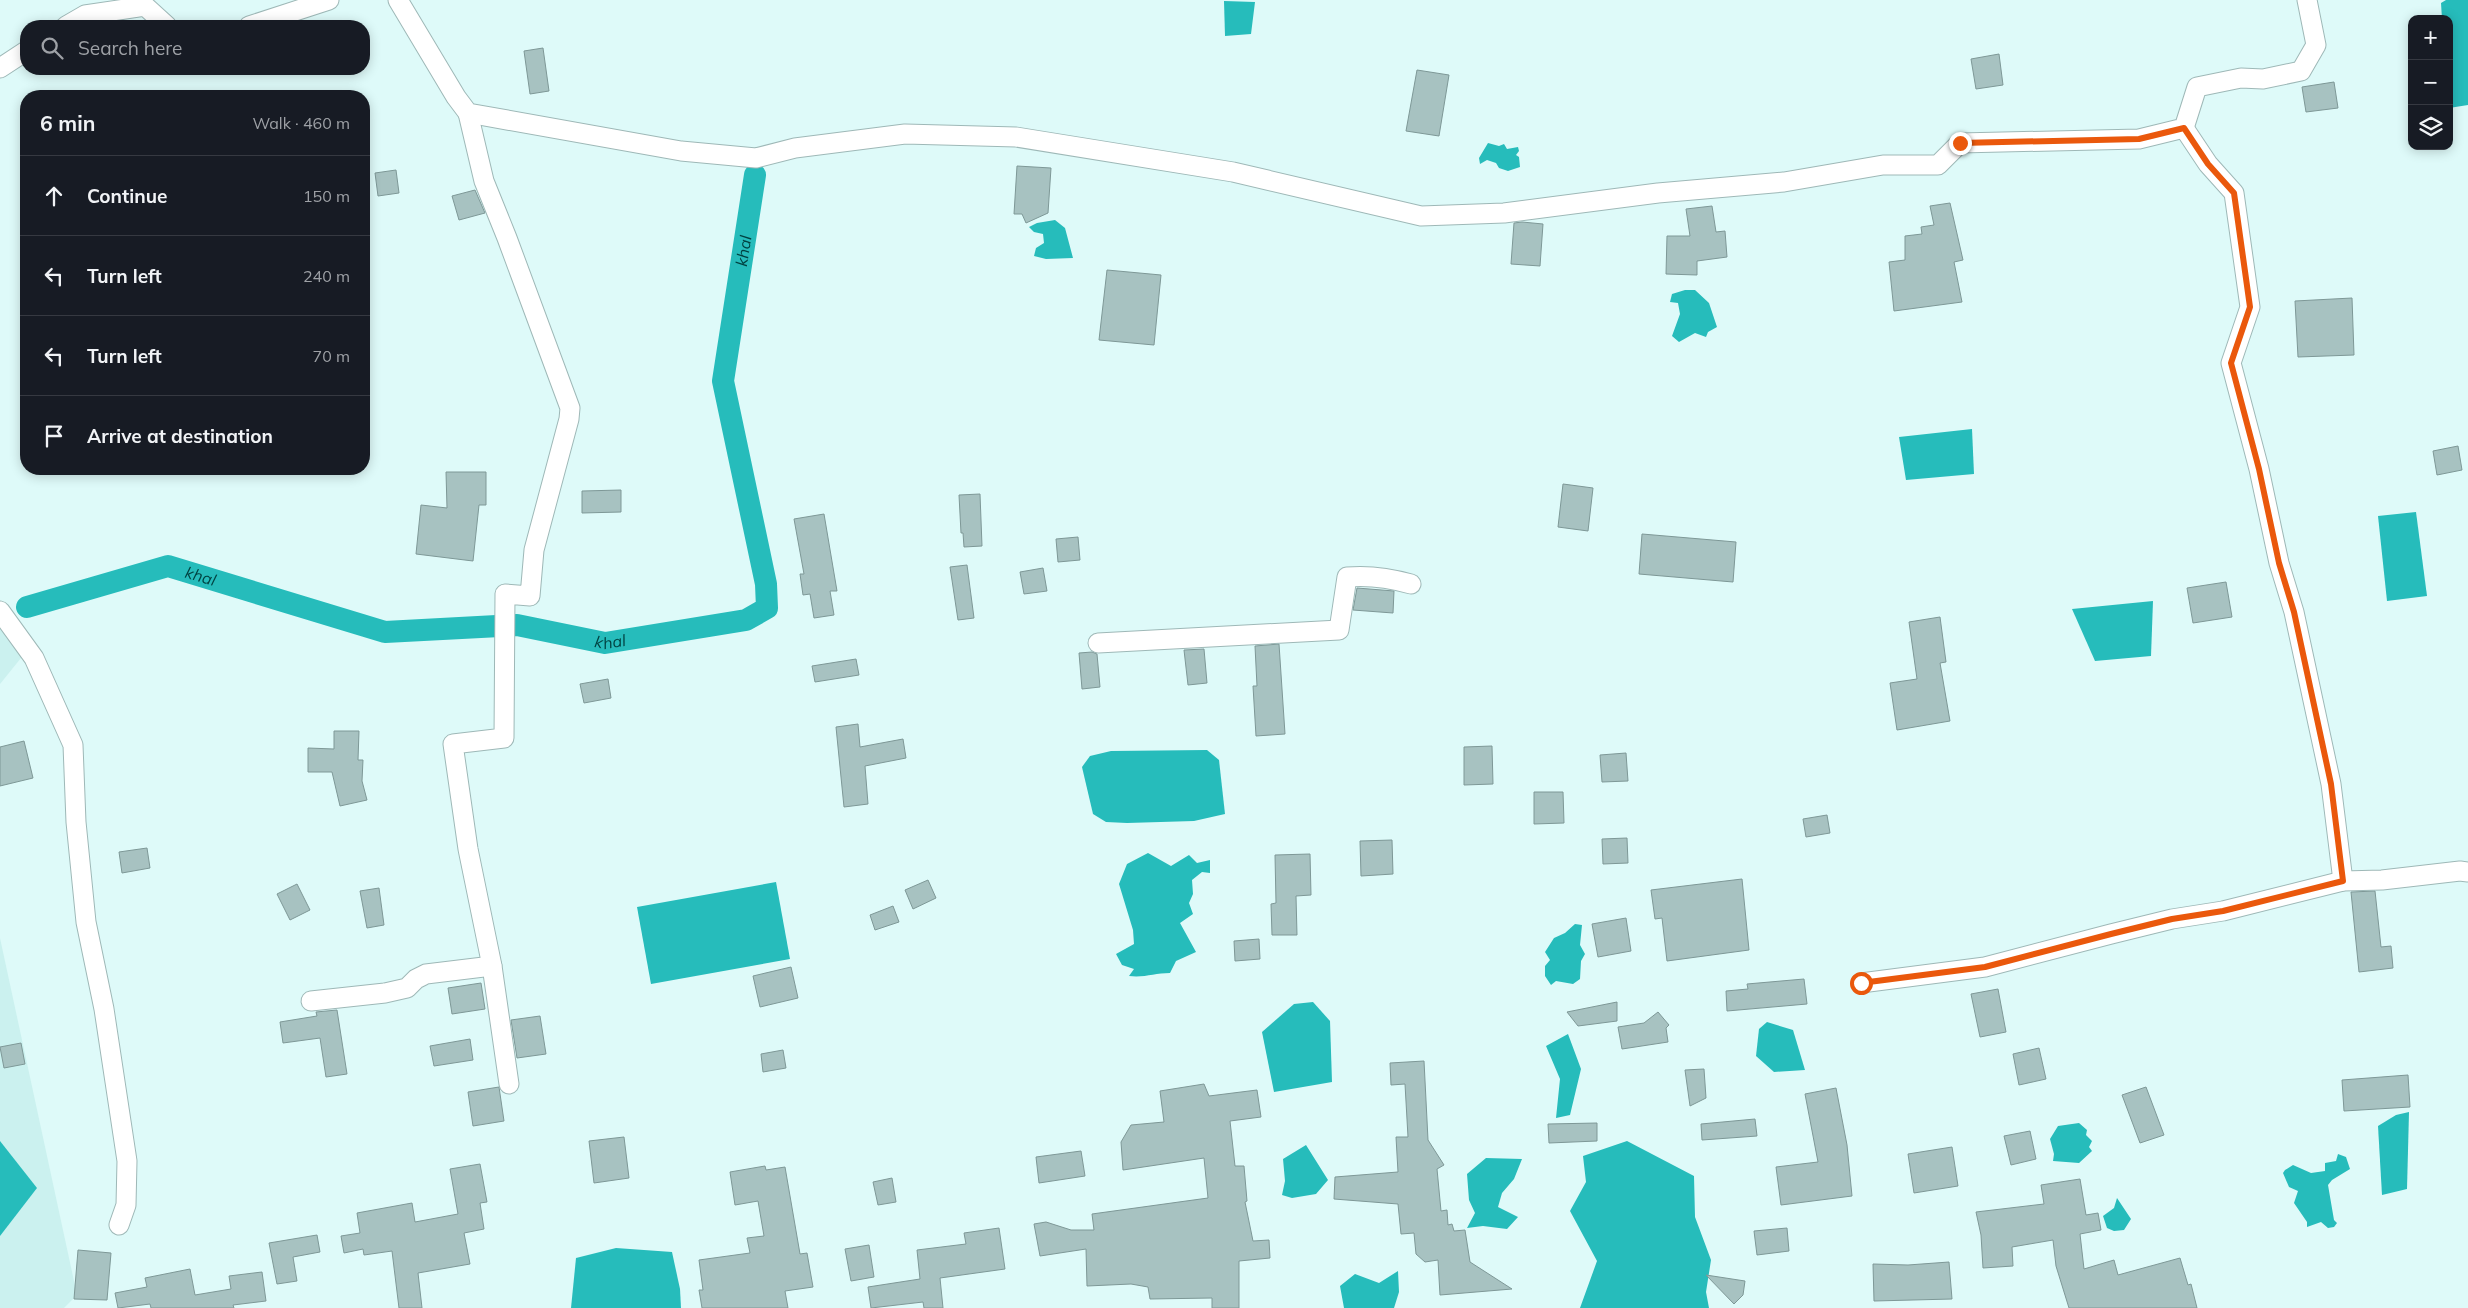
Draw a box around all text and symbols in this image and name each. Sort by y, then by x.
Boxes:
map controls [2408,15,2453,150]
button: + [2408,15,2453,60]
search box [20,20,370,75]
icon: search [38,34,66,62]
text: Search here [78,36,182,60]
button: − [2408,60,2453,105]
button: layers [2408,105,2453,150]
text: 6 min [40,110,95,136]
text: Walk · 460 m [252,113,350,133]
route end [1949,132,1972,155]
icon: ahead [40,182,68,210]
text: Continue [87,184,167,208]
text: 150 m [303,186,350,206]
water label: khal [731,234,756,268]
icon: left [40,262,68,290]
text: Turn left [87,264,162,288]
text: 240 m [303,266,350,286]
icon: left [40,342,68,370]
text: Turn left [87,344,162,368]
text: 70 m [313,346,350,366]
icon: arrive [40,422,68,450]
text: Arrive at destination [87,424,273,448]
water label: khal [183,562,219,590]
water label: khal [593,630,627,653]
route start [1850,972,1873,995]

